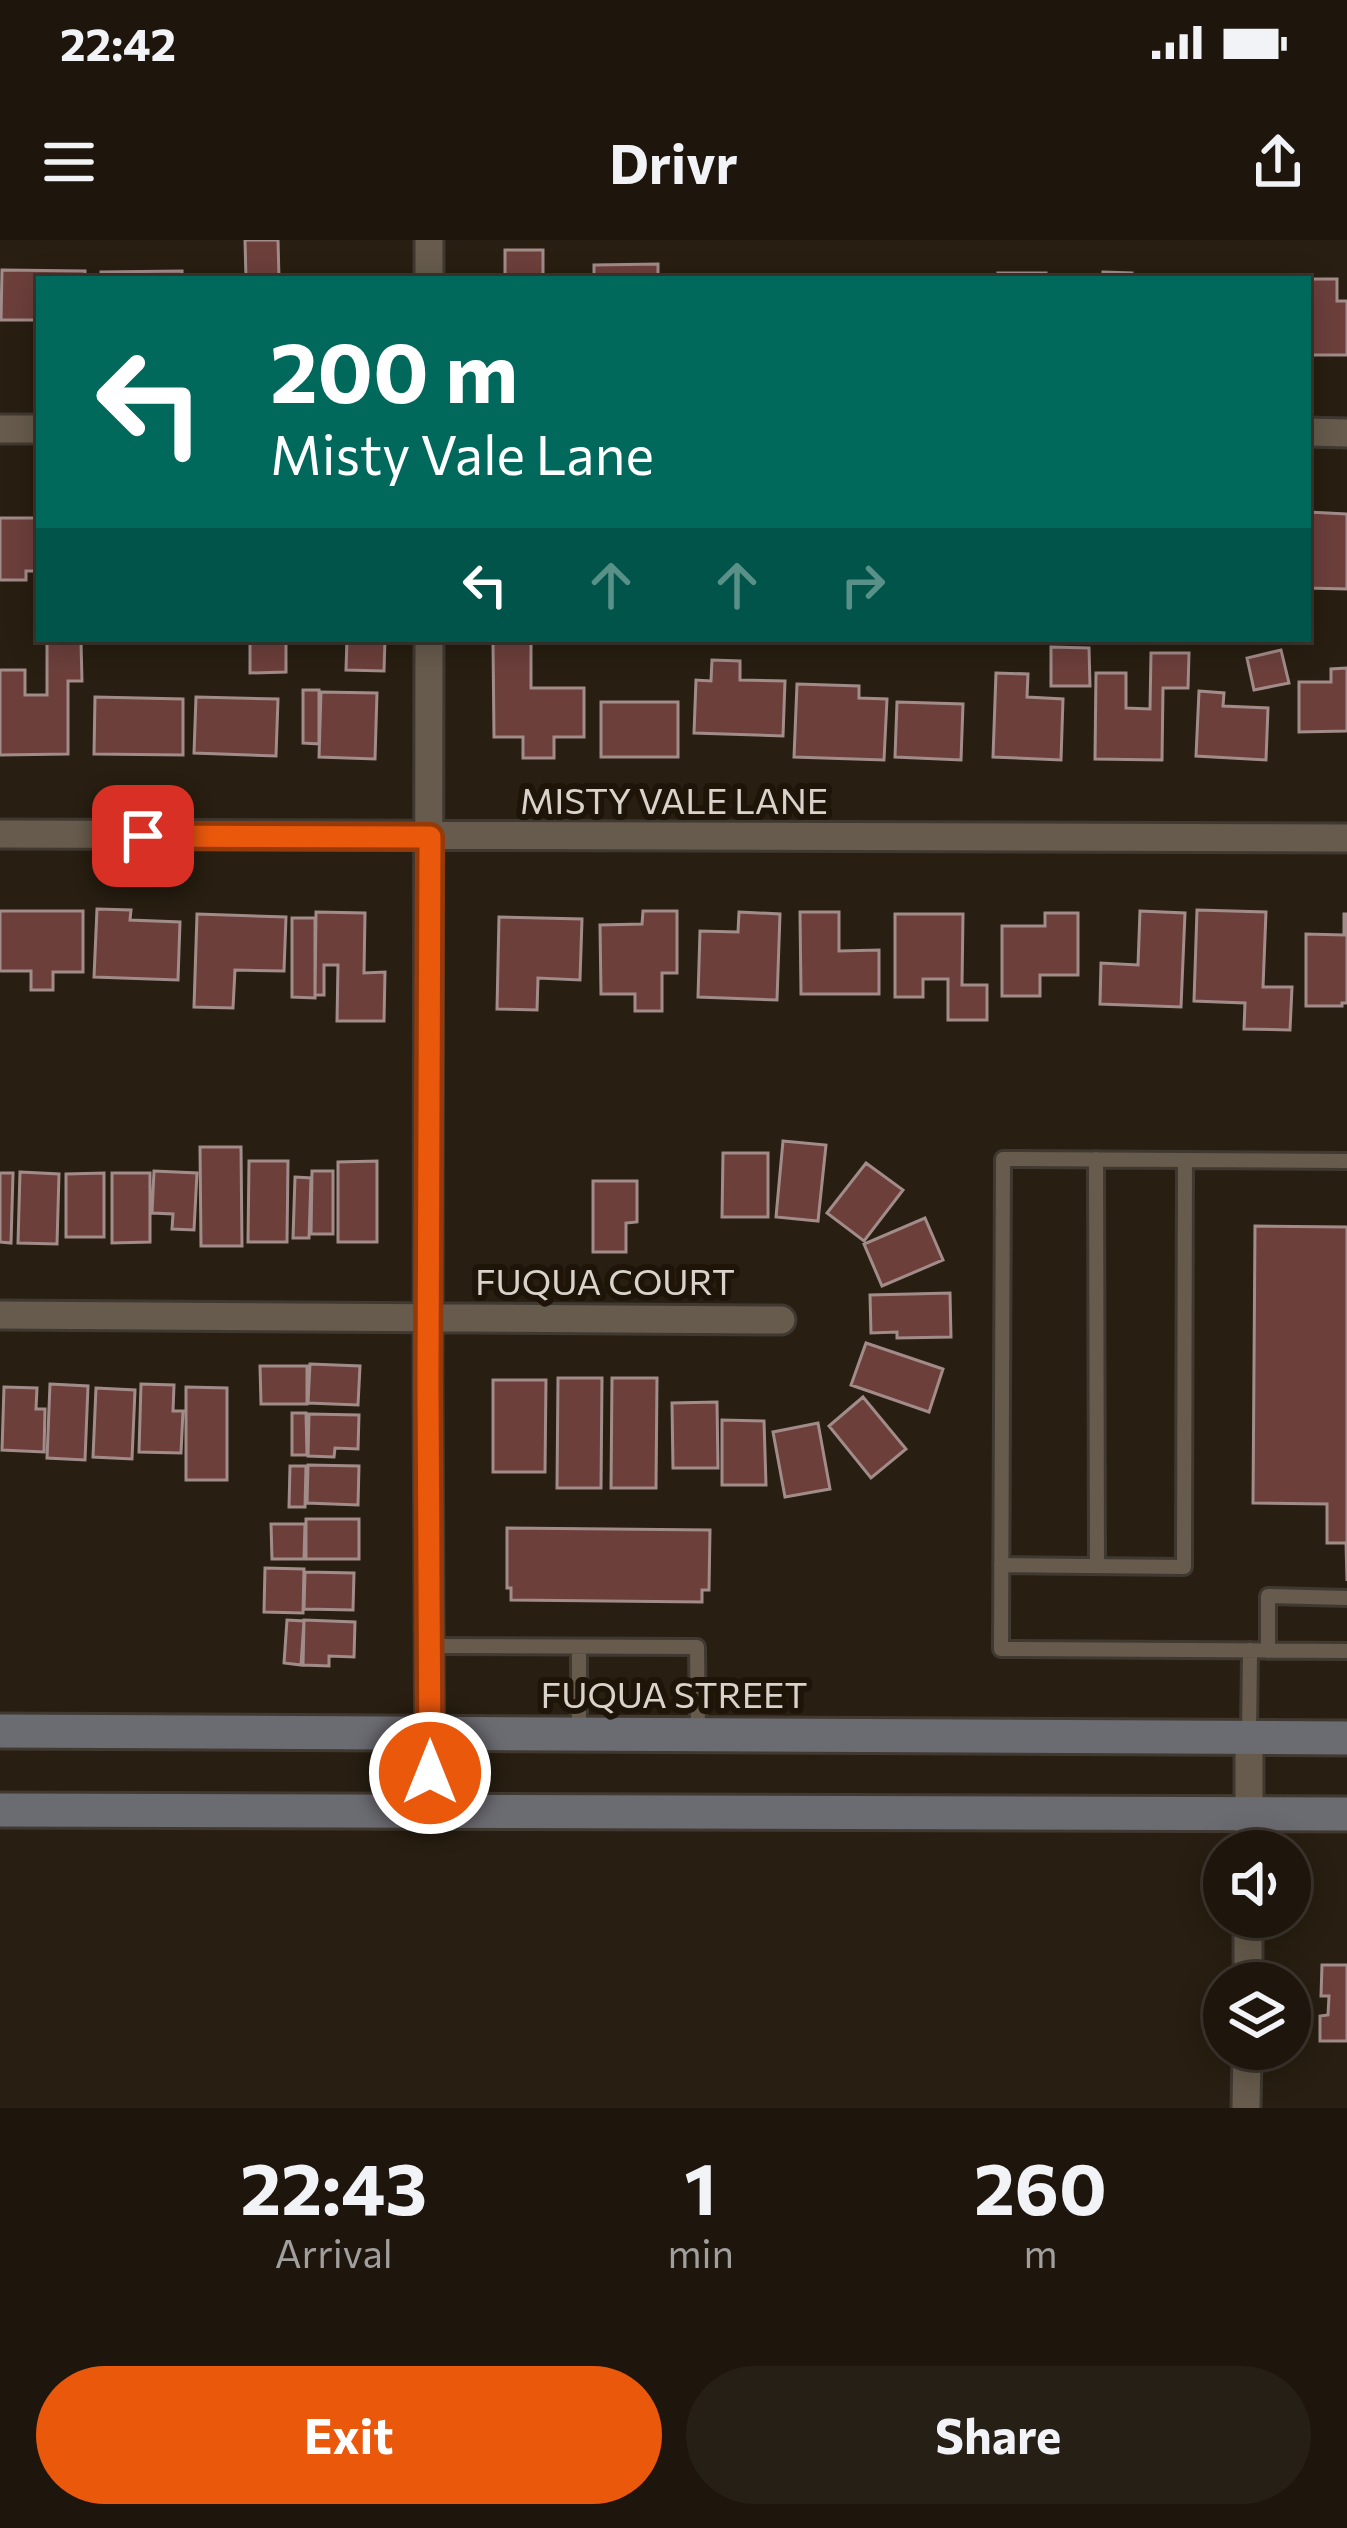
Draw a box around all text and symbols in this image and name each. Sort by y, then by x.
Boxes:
text: 22:42 [60,15,176,70]
icon: menu [36,129,102,195]
text: Drivr [609,129,738,195]
icon: share [1245,129,1311,195]
text: 200 m [270,318,518,420]
icon: left [72,324,228,480]
text: Misty Vale Lane [270,420,654,486]
icon: left [452,552,518,618]
icon: ahead [578,552,644,618]
icon: ahead [704,552,770,618]
icon: right [830,552,896,618]
street label: MISTY VALE LANE [520,777,828,821]
pin [92,785,194,887]
icon: arrive [110,803,176,869]
street label: FUQUA COURT [475,1258,735,1302]
street label: FUQUA STREET [541,1671,807,1715]
position arrow [367,1710,493,1836]
map controls [1203,1830,1311,2070]
button: sound [1203,1830,1311,1938]
button: layers [1203,1962,1311,2070]
text: 22:43 [240,2142,427,2230]
text: 1 [684,2142,717,2230]
text: 260 [974,2142,1107,2230]
text: Arrival [275,2228,393,2276]
text: min [667,2228,734,2276]
text: m [1023,2228,1057,2276]
button: Exit [36,2366,662,2504]
button: Share [686,2366,1311,2504]

